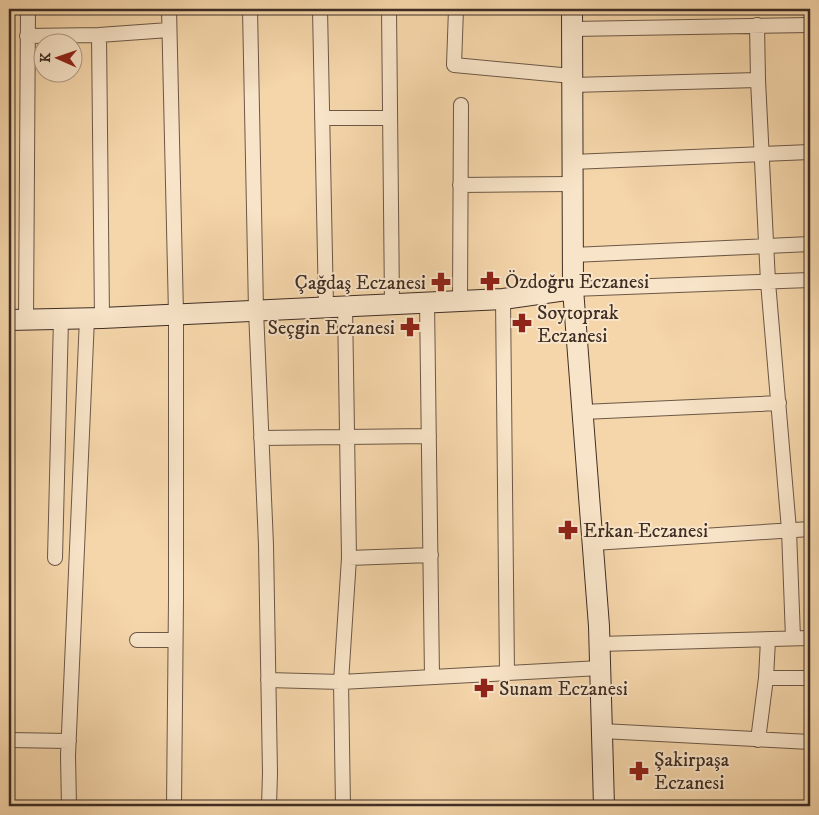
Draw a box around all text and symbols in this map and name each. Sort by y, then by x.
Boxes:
north arrow [32,32,82,82]
text: K [37,51,55,63]
pharmacy icon: Özdoğru Eczanesi [479,270,501,292]
place label: Özdoğru Eczanesi [505,270,649,295]
place label: Çağdaş Eczanesi [295,271,426,296]
pharmacy icon: Çağdaş Eczanesi [430,271,452,293]
place label: Soytoprak Eczanesi [537,301,619,349]
pharmacy icon: Soytoprak Eczanesi [511,312,533,334]
place label: Seçgin Eczanesi [268,316,395,341]
pharmacy icon: Seçgin Eczanesi [399,316,421,338]
pharmacy icon: Erkan Eczanesi [557,519,579,541]
place label: Erkan Eczanesi [583,519,708,544]
pharmacy icon: Sunam Eczanesi [473,677,495,699]
place label: Sunam Eczanesi [499,677,628,702]
place label: Şakirpaşa Eczanesi [654,748,730,796]
pharmacy icon: Şakirpaşa Eczanesi [628,760,650,782]

